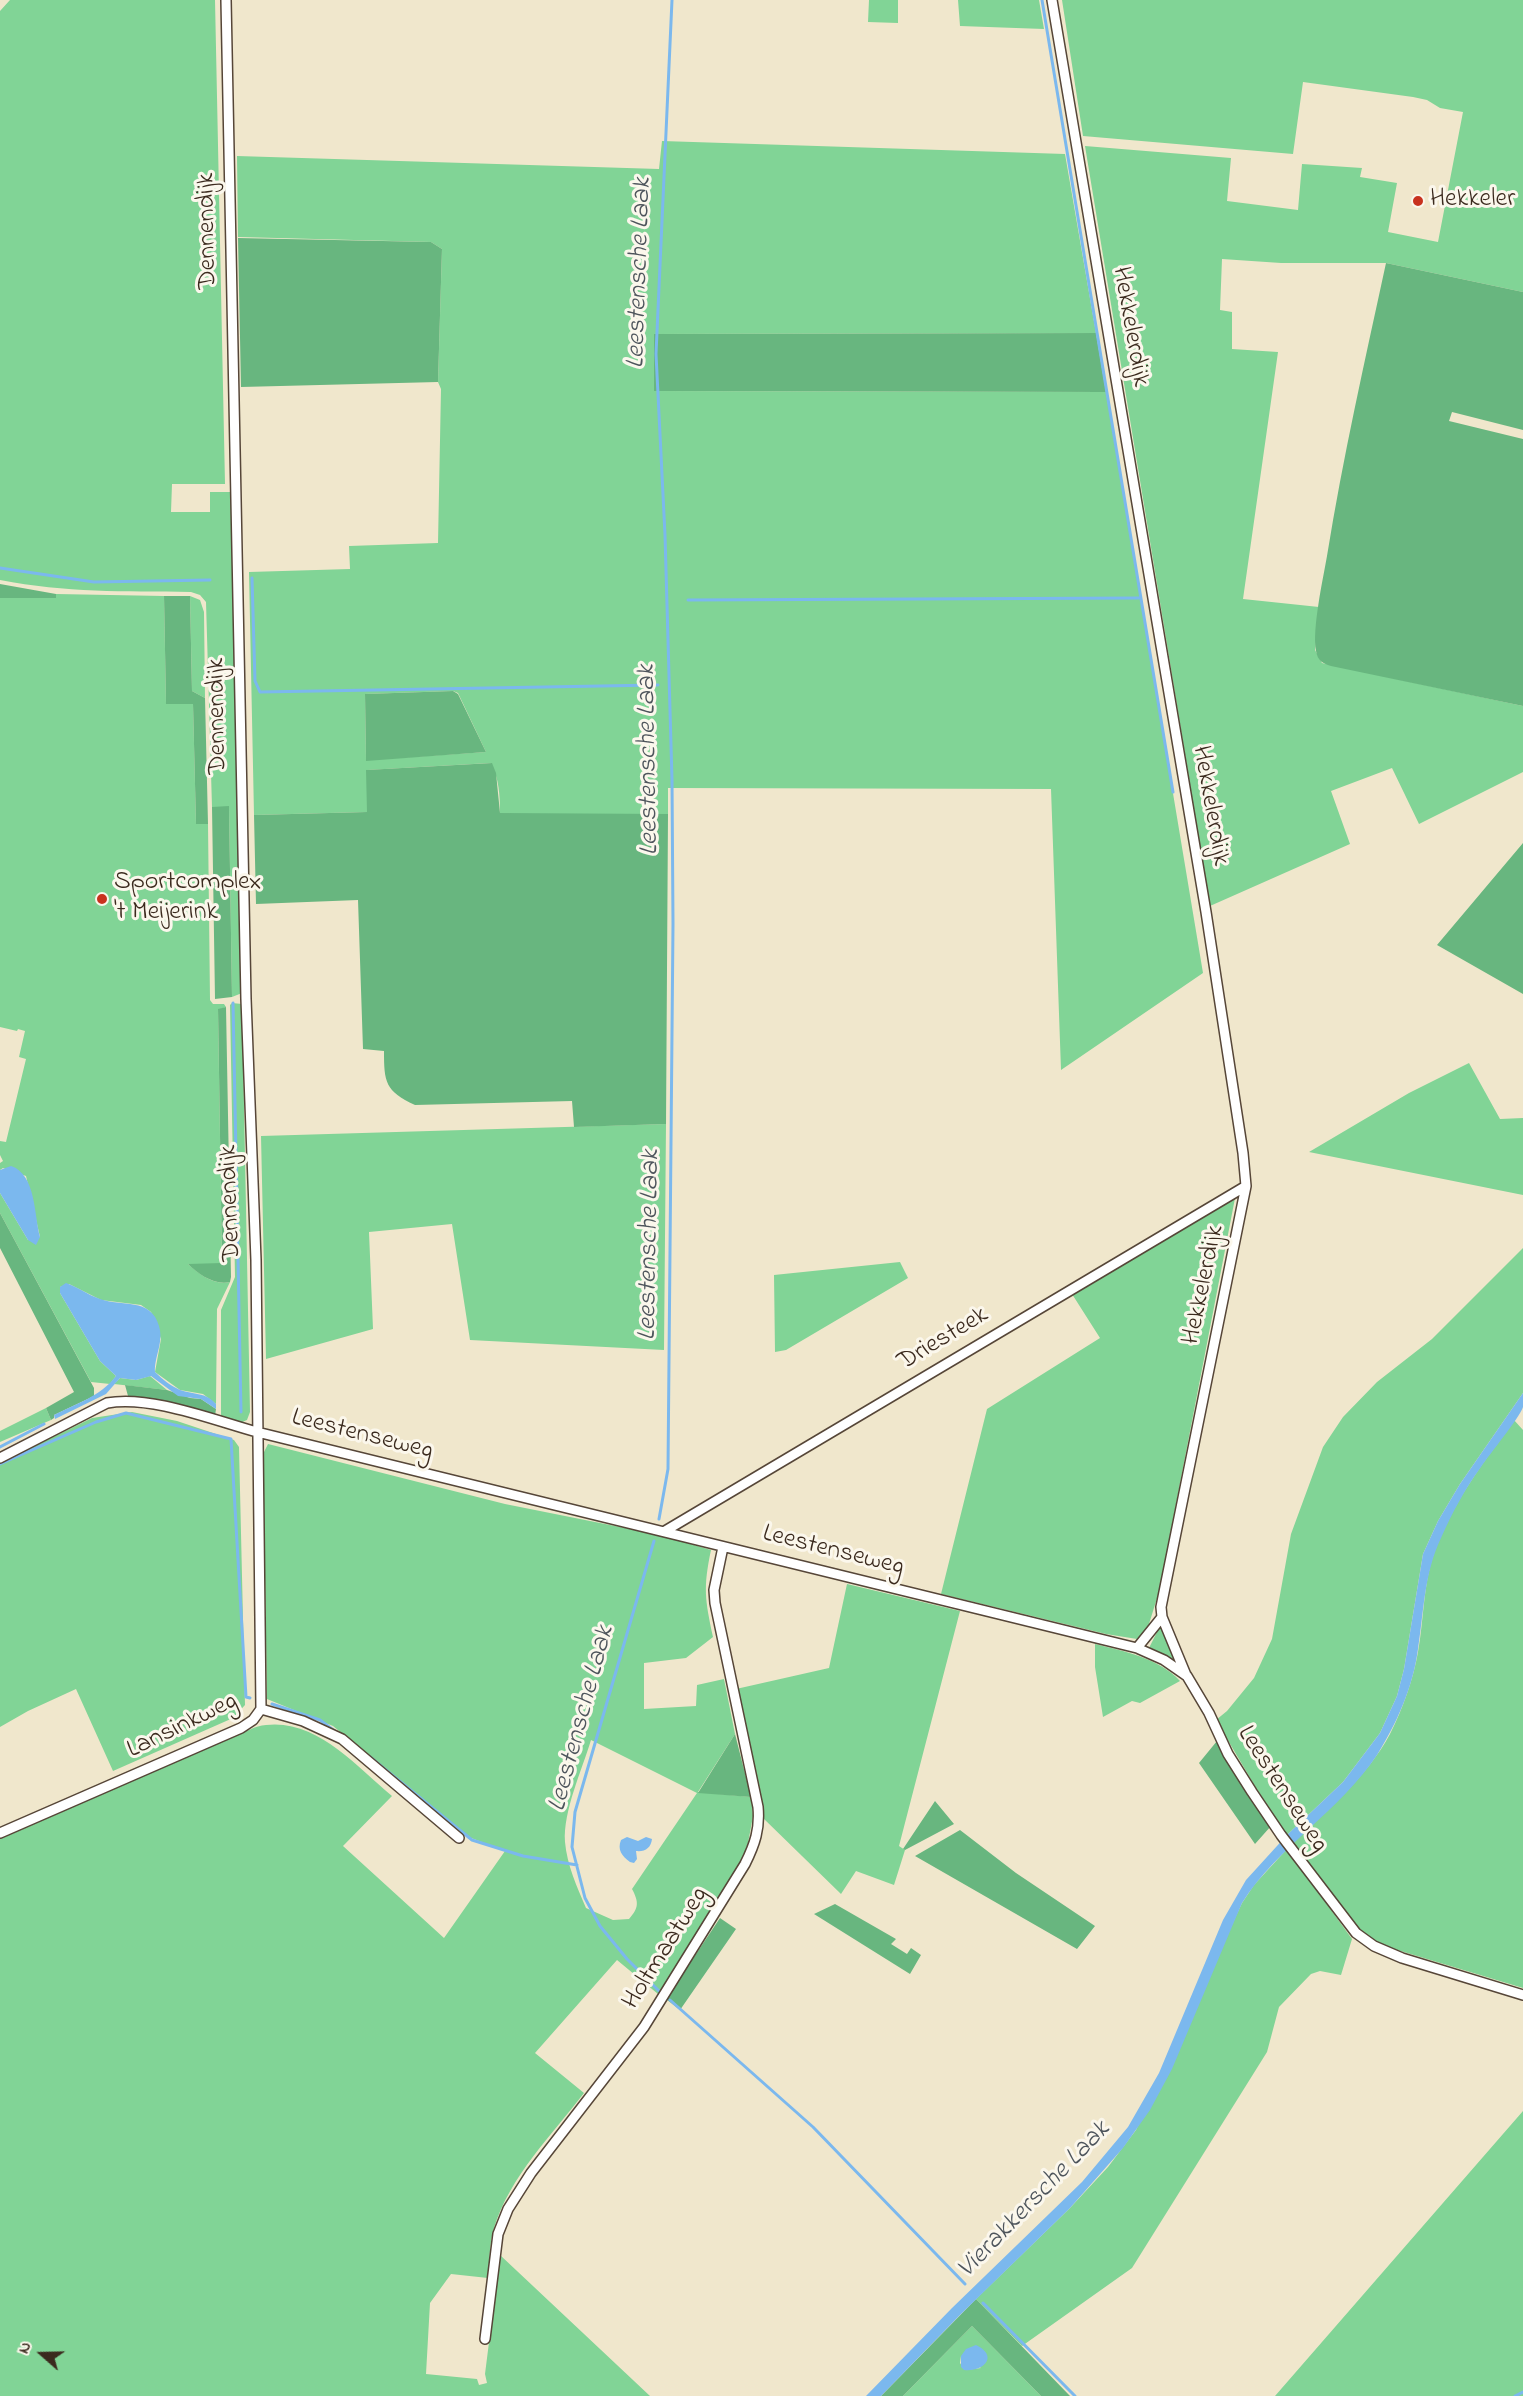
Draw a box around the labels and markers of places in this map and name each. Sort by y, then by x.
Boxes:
place label: Hekkeler [1430,185,1515,217]
marker: Hekkeler [1411,194,1425,208]
place label: Sportcomplex 't Meijerink [114,868,261,930]
marker: Sportcomplex 't Meijerink [95,892,109,906]

